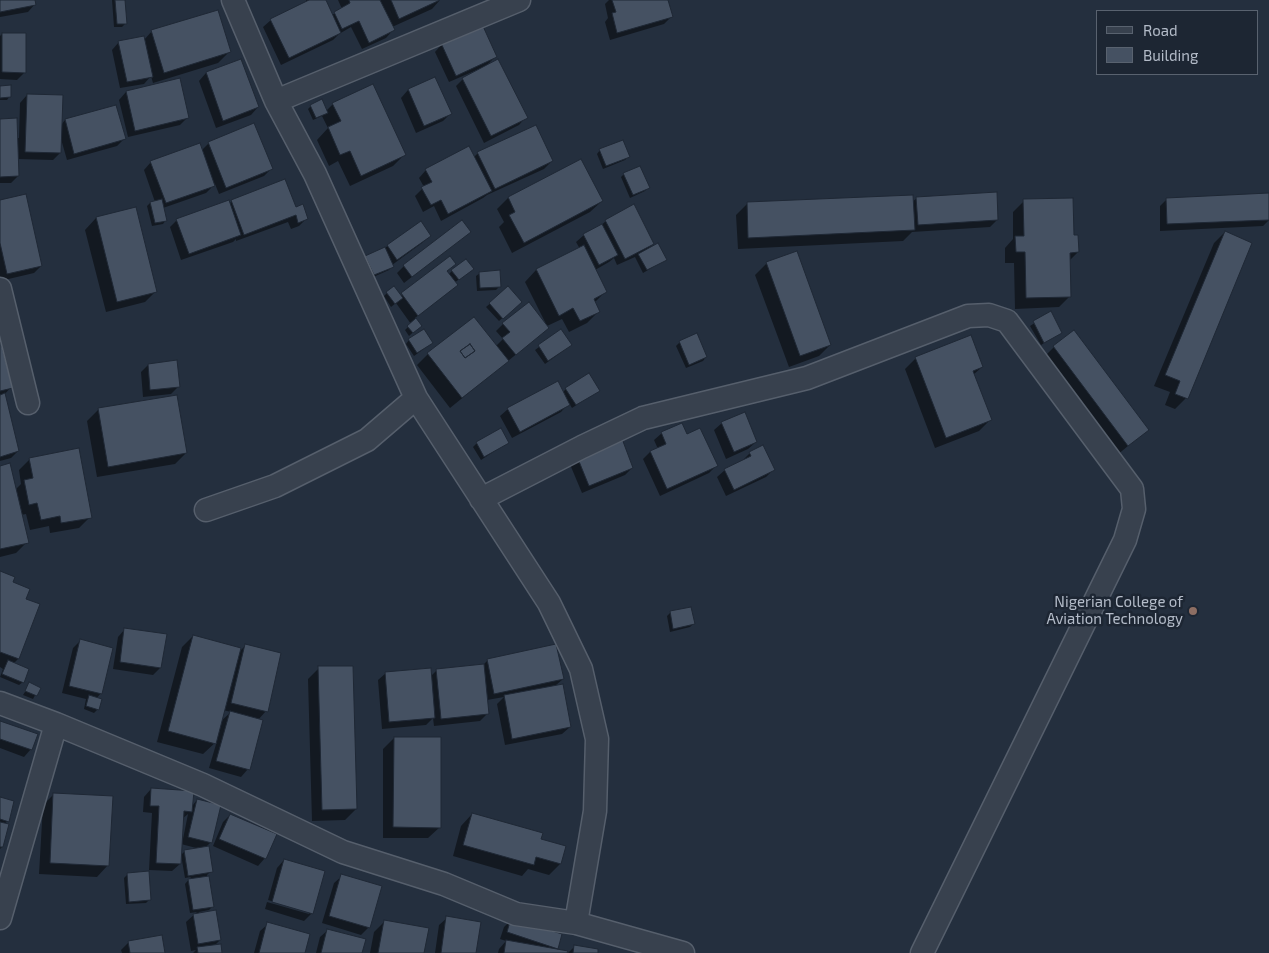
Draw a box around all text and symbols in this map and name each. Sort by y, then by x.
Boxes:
legend [1096,10,1259,75]
text: Road [1143,21,1178,39]
text: Building [1143,46,1198,64]
place label: Nigerian College of Aviation Technology [1046,593,1183,628]
marker: Nigerian College of Aviation Technology [1187,605,1199,617]

